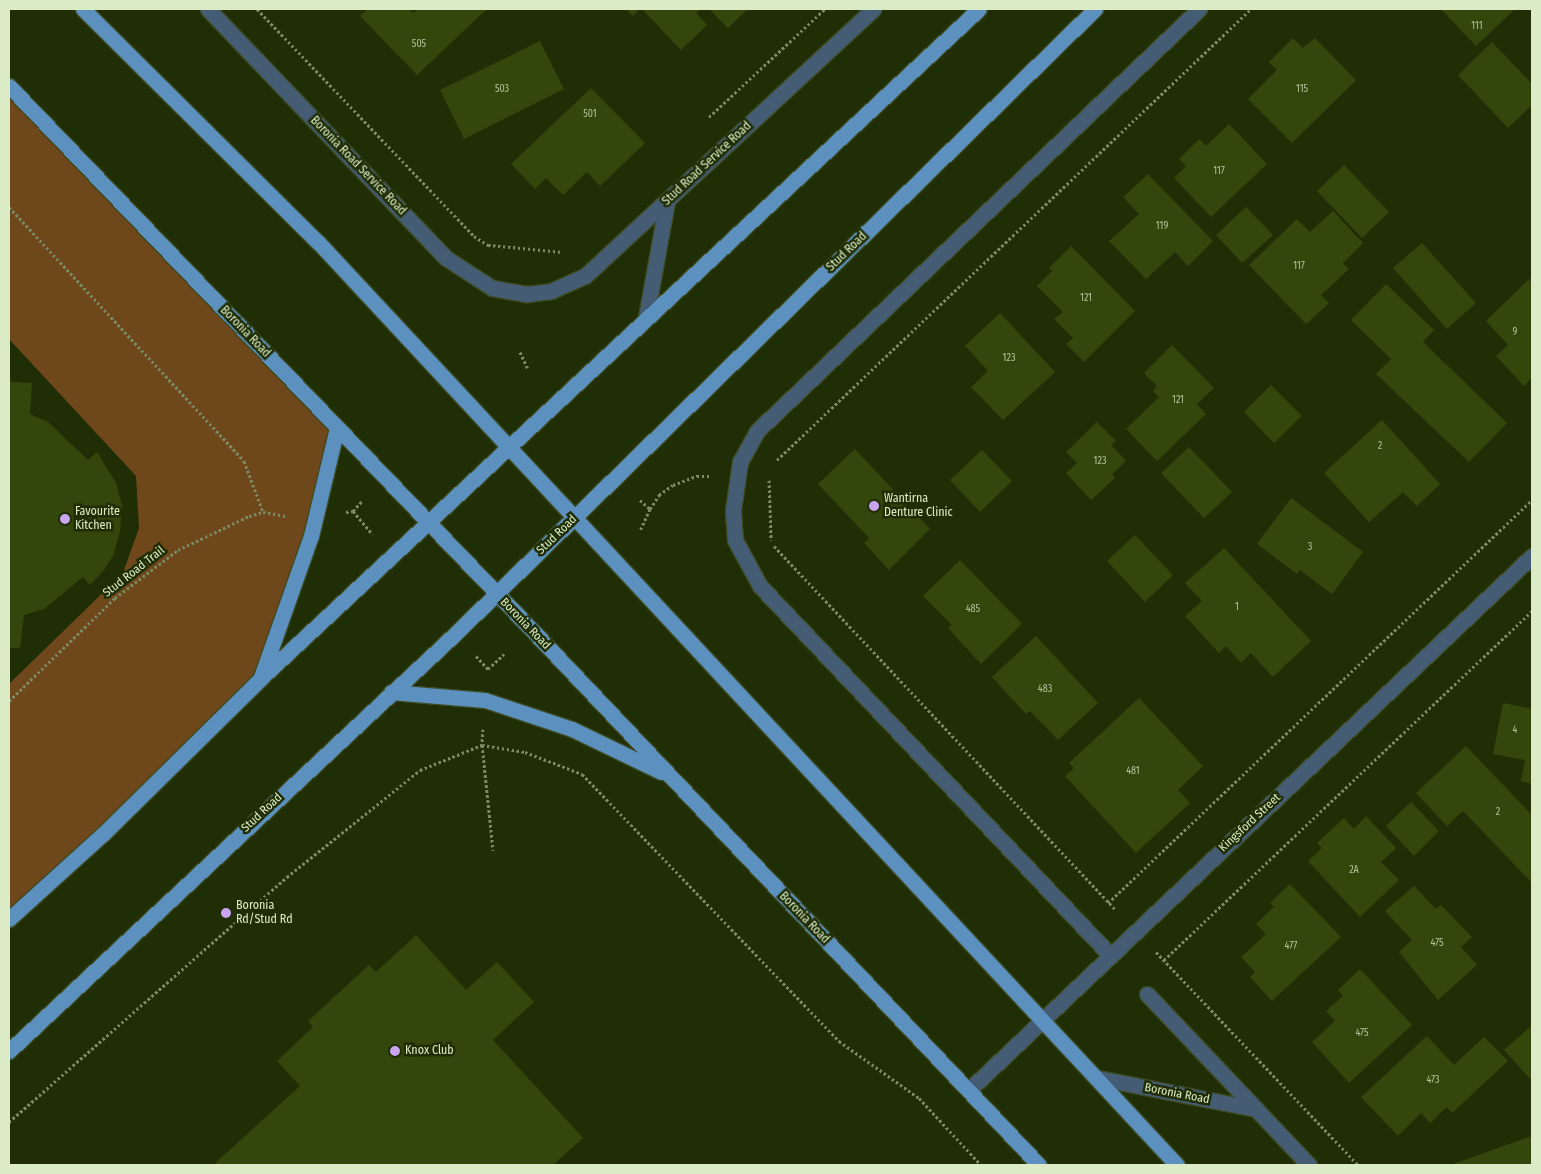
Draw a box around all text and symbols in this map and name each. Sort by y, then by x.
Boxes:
house number: 111 [1471,21,1483,33]
house number: 505 [412,39,426,51]
house number: 503 [495,84,509,96]
house number: 115 [1296,84,1308,96]
house number: 501 [583,109,597,121]
street label: Boronia Road Service Road [307,114,409,218]
street label: Stud Road Service Road [660,119,754,209]
house number: 117 [1213,166,1225,178]
house number: 119 [1156,221,1168,233]
street label: Stud Road [824,229,870,275]
house number: 117 [1293,261,1305,273]
house number: 121 [1080,293,1092,305]
street label: Boronia Road [217,303,273,361]
house number: 9 [1513,327,1517,339]
house number: 123 [1003,353,1015,365]
house number: 121 [1172,395,1184,407]
house number: 2 [1378,441,1382,453]
house number: 123 [1094,456,1106,468]
place label: Wantirna Denture Clinic [884,492,953,520]
marker: Wantirna Denture Clinic [868,500,880,512]
place label: Favourite Kitchen [75,505,120,533]
street label: Stud Road [534,512,580,558]
marker: Favourite Kitchen [59,513,71,525]
house number: 3 [1308,542,1312,554]
street label: Stud Road Trail [100,543,168,601]
street label: Boronia Road [497,595,553,653]
house number: 1 [1235,602,1239,614]
house number: 485 [966,604,980,616]
house number: 483 [1038,684,1052,696]
house number: 4 [1513,725,1517,737]
house number: 481 [1126,766,1140,778]
street label: Stud Road [239,791,285,835]
street label: Kingsford Street [1216,791,1284,855]
house number: 2 [1496,807,1500,819]
house number: 2A [1349,865,1359,877]
street label: Boronia Road [776,889,832,947]
place label: Boronia Rd/Stud Rd [236,899,293,927]
marker: Boronia Rd/Stud Rd [220,907,232,919]
house number: 475 [1430,938,1444,950]
house number: 477 [1285,941,1297,953]
house number: 475 [1355,1028,1369,1040]
place label: Knox Club [405,1044,454,1058]
marker: Knox Club [389,1045,401,1057]
house number: 473 [1426,1075,1440,1087]
street label: Boronia Road [1143,1081,1211,1107]

